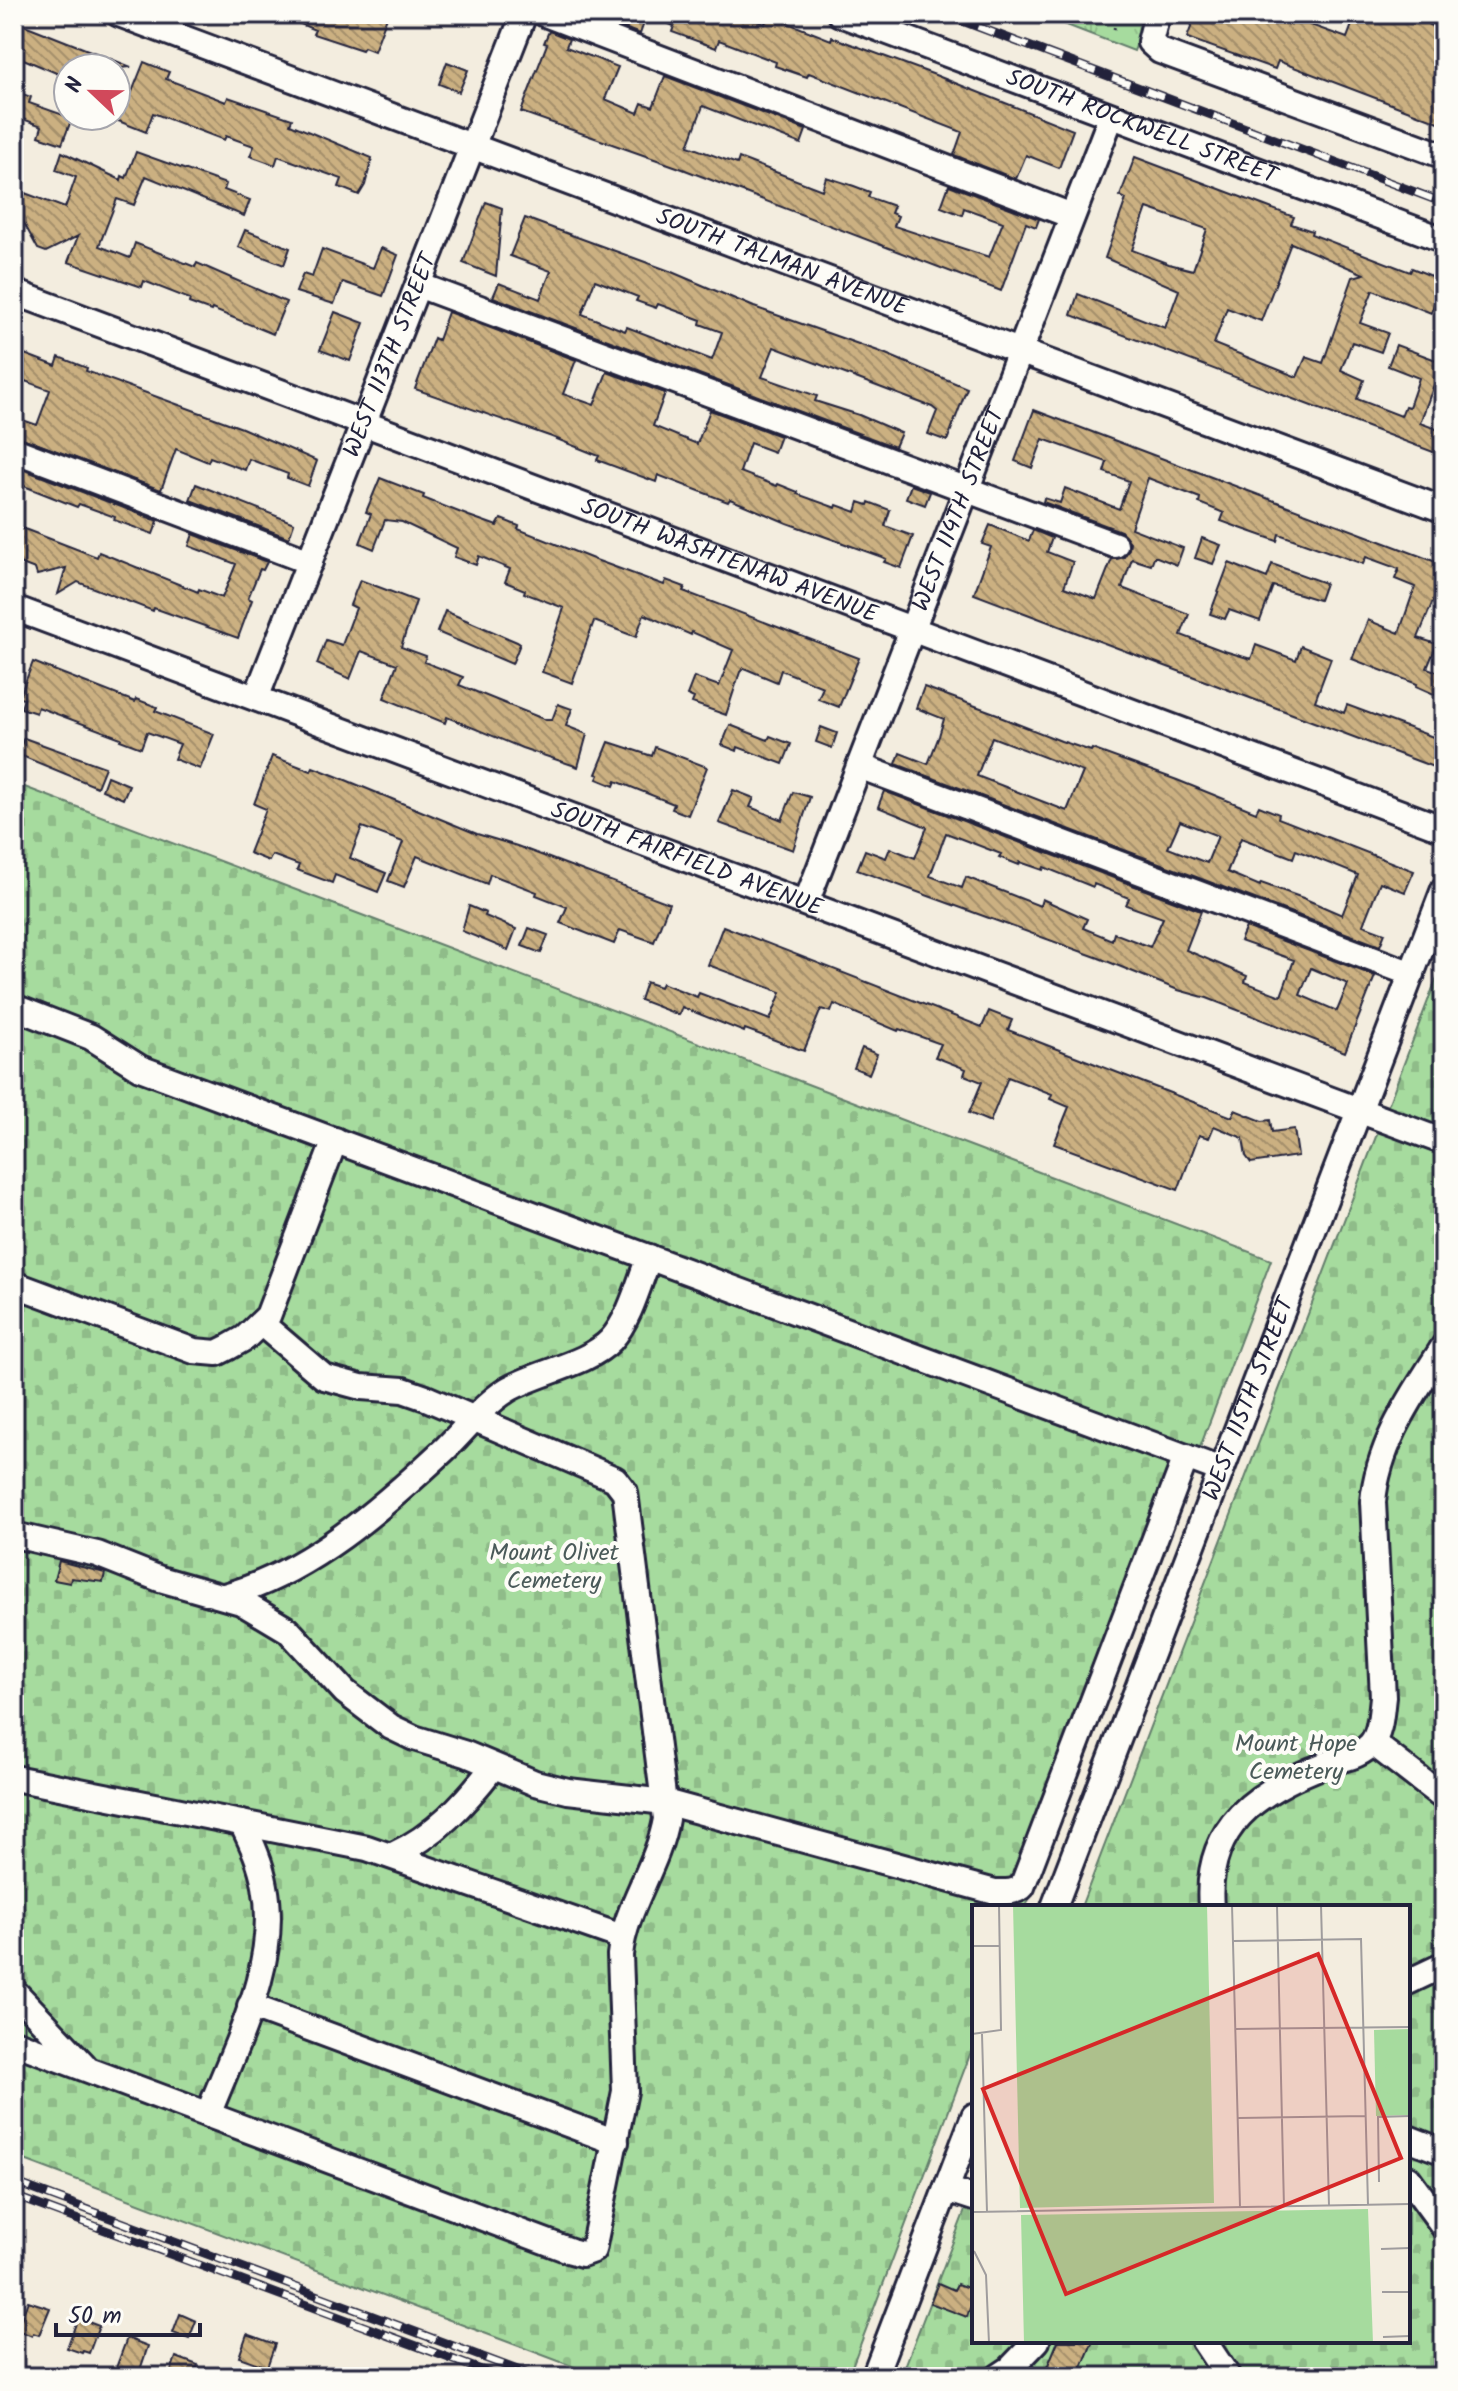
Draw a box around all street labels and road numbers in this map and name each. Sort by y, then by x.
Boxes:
street label: SOUTH ROCKWELL STREET [1000,58,1285,196]
street label: SOUTH TALMAN AVENUE [650,197,915,328]
street label: WEST 113TH STREET [333,246,449,463]
street label: WEST 114TH STREET [902,400,1017,617]
street label: SOUTH WASHTENAW AVENUE [575,487,884,635]
street label: SOUTH FAIRFIELD AVENUE [545,791,829,928]
street label: WEST 115TH STREET [1192,1290,1306,1506]

